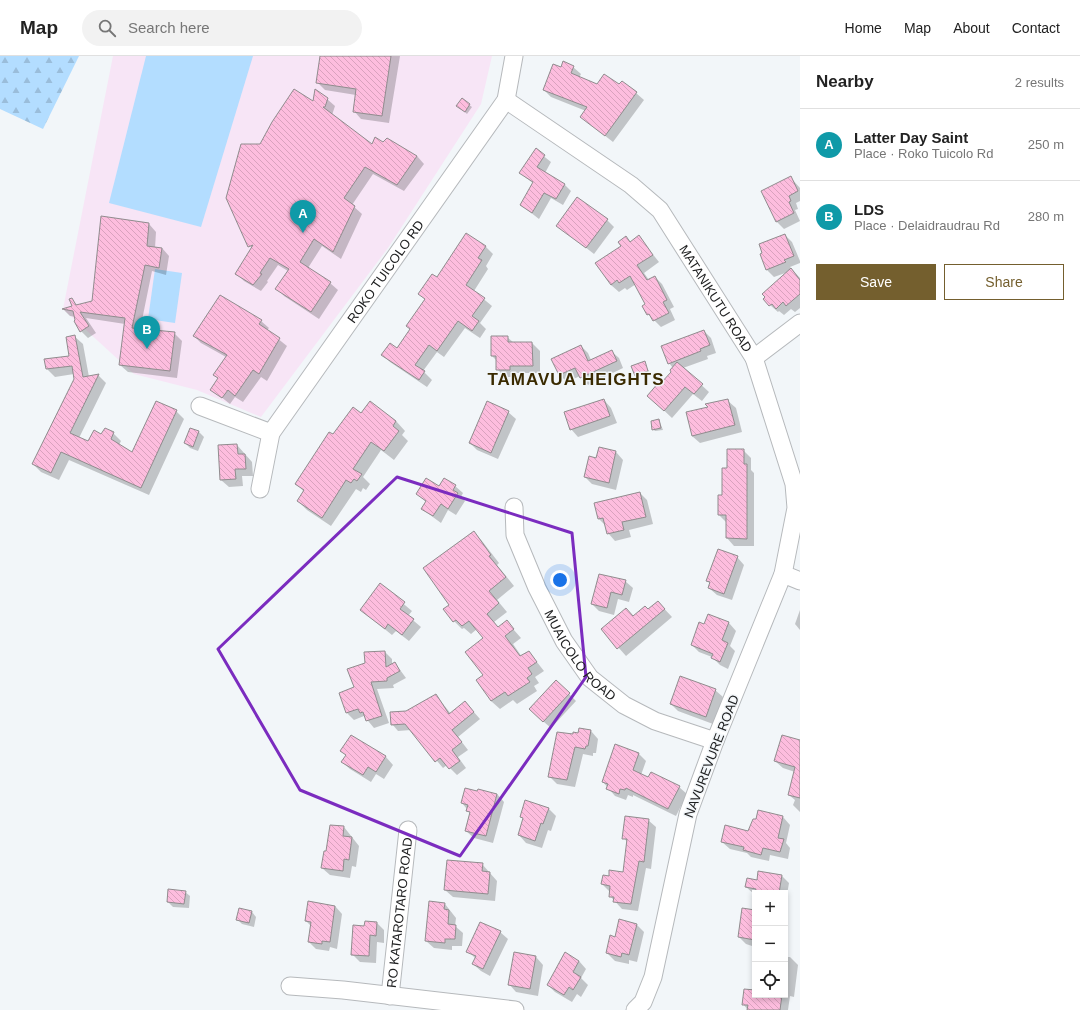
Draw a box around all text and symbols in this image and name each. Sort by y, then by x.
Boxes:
search box [82,10,362,46]
text: Map [20,17,58,38]
icon: search [96,17,118,39]
text: Search here [128,19,210,36]
text: Home [845,20,882,36]
text: Map [904,20,931,36]
text: About [953,20,990,36]
text: Contact [1012,20,1060,36]
text: Nearby [816,72,874,91]
text: 2 results [1015,75,1064,90]
text: Latter Day Saint [854,129,968,146]
text: A [824,137,834,152]
text: 250 m [1028,137,1064,152]
text: Place · Roko Tuicolo Rd [854,146,993,161]
pin: A [290,200,316,233]
text: LDS [854,201,884,218]
text: B [824,209,834,224]
text: 280 m [1028,209,1064,224]
street label: ROKO TUICOLO RD [344,217,427,326]
text: Place · Delaidraudrau Rd [854,218,1000,233]
street label: MATANIKUTU ROAD [676,242,755,355]
button: Save [816,264,936,300]
button: Share [944,264,1064,300]
pin: B [134,316,160,349]
district label: TAMAVUA HEIGHTS [487,370,665,389]
your location [550,570,570,590]
street label: MUAICOLO ROAD [541,607,619,704]
street label: NAVUREVURE ROAD [681,693,742,820]
street label: RO KATAROTARO ROAD [384,837,415,988]
map controls [752,890,788,998]
button: + [752,890,788,926]
button: − [752,926,788,962]
button: locate [752,962,788,998]

